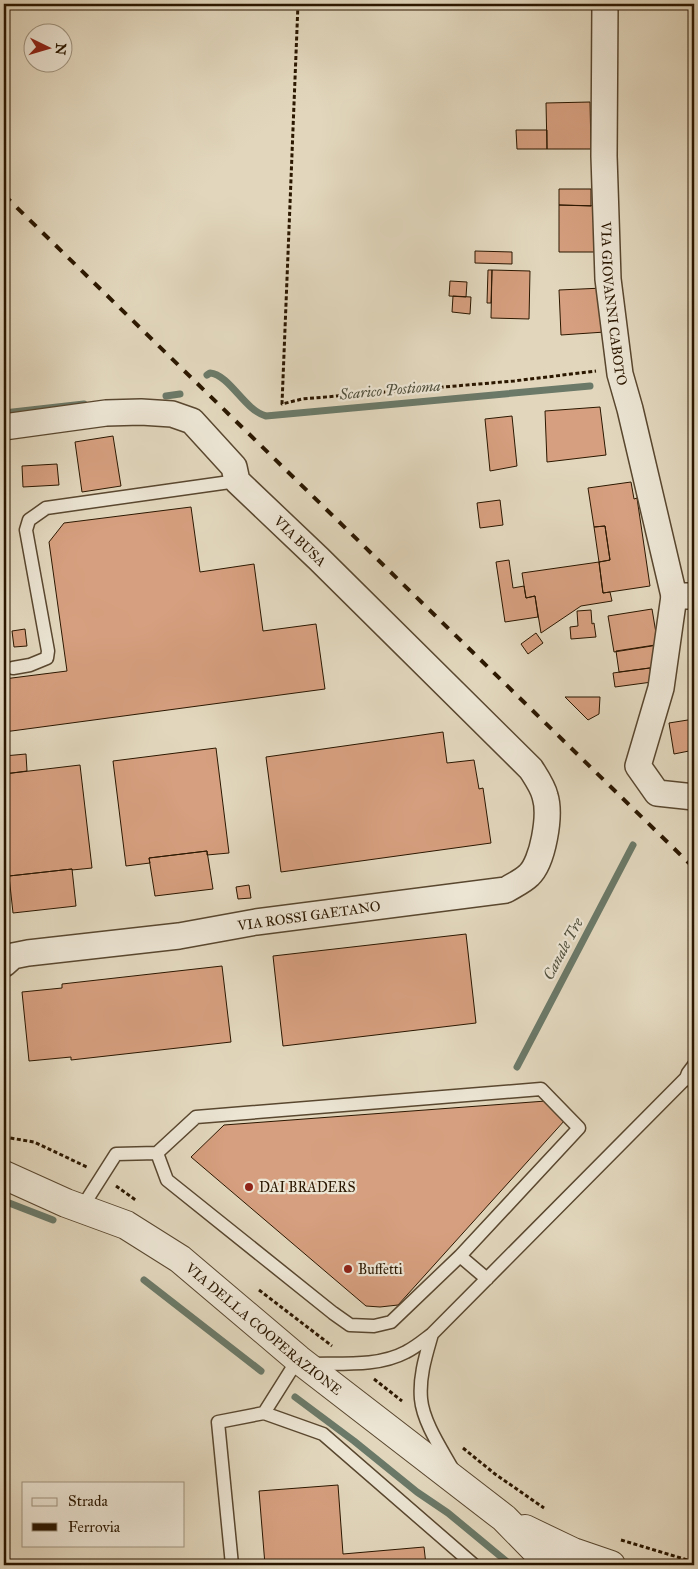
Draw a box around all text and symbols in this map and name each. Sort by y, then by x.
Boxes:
north arrow [22,22,72,72]
text: N [51,42,69,56]
street label: VIA GIOVANNI CABOTO [598,220,631,387]
water label: Scarico Postioma [338,377,441,403]
street label: VIA BUSA [270,512,330,570]
street label: VIA ROSSI GAETANO [235,898,382,935]
water label: Canale Tre [539,915,587,983]
place label: DAI BRADERS [259,1179,356,1196]
marker: DAI BRADERS [243,1181,255,1193]
street label: VIA DELLA COOPERAZIONE [182,1259,346,1398]
place label: Buffetti [358,1261,403,1278]
marker: Buffetti [342,1263,354,1275]
legend [22,1482,185,1546]
text: Strada [68,1492,108,1510]
text: Ferrovia [68,1518,121,1536]

